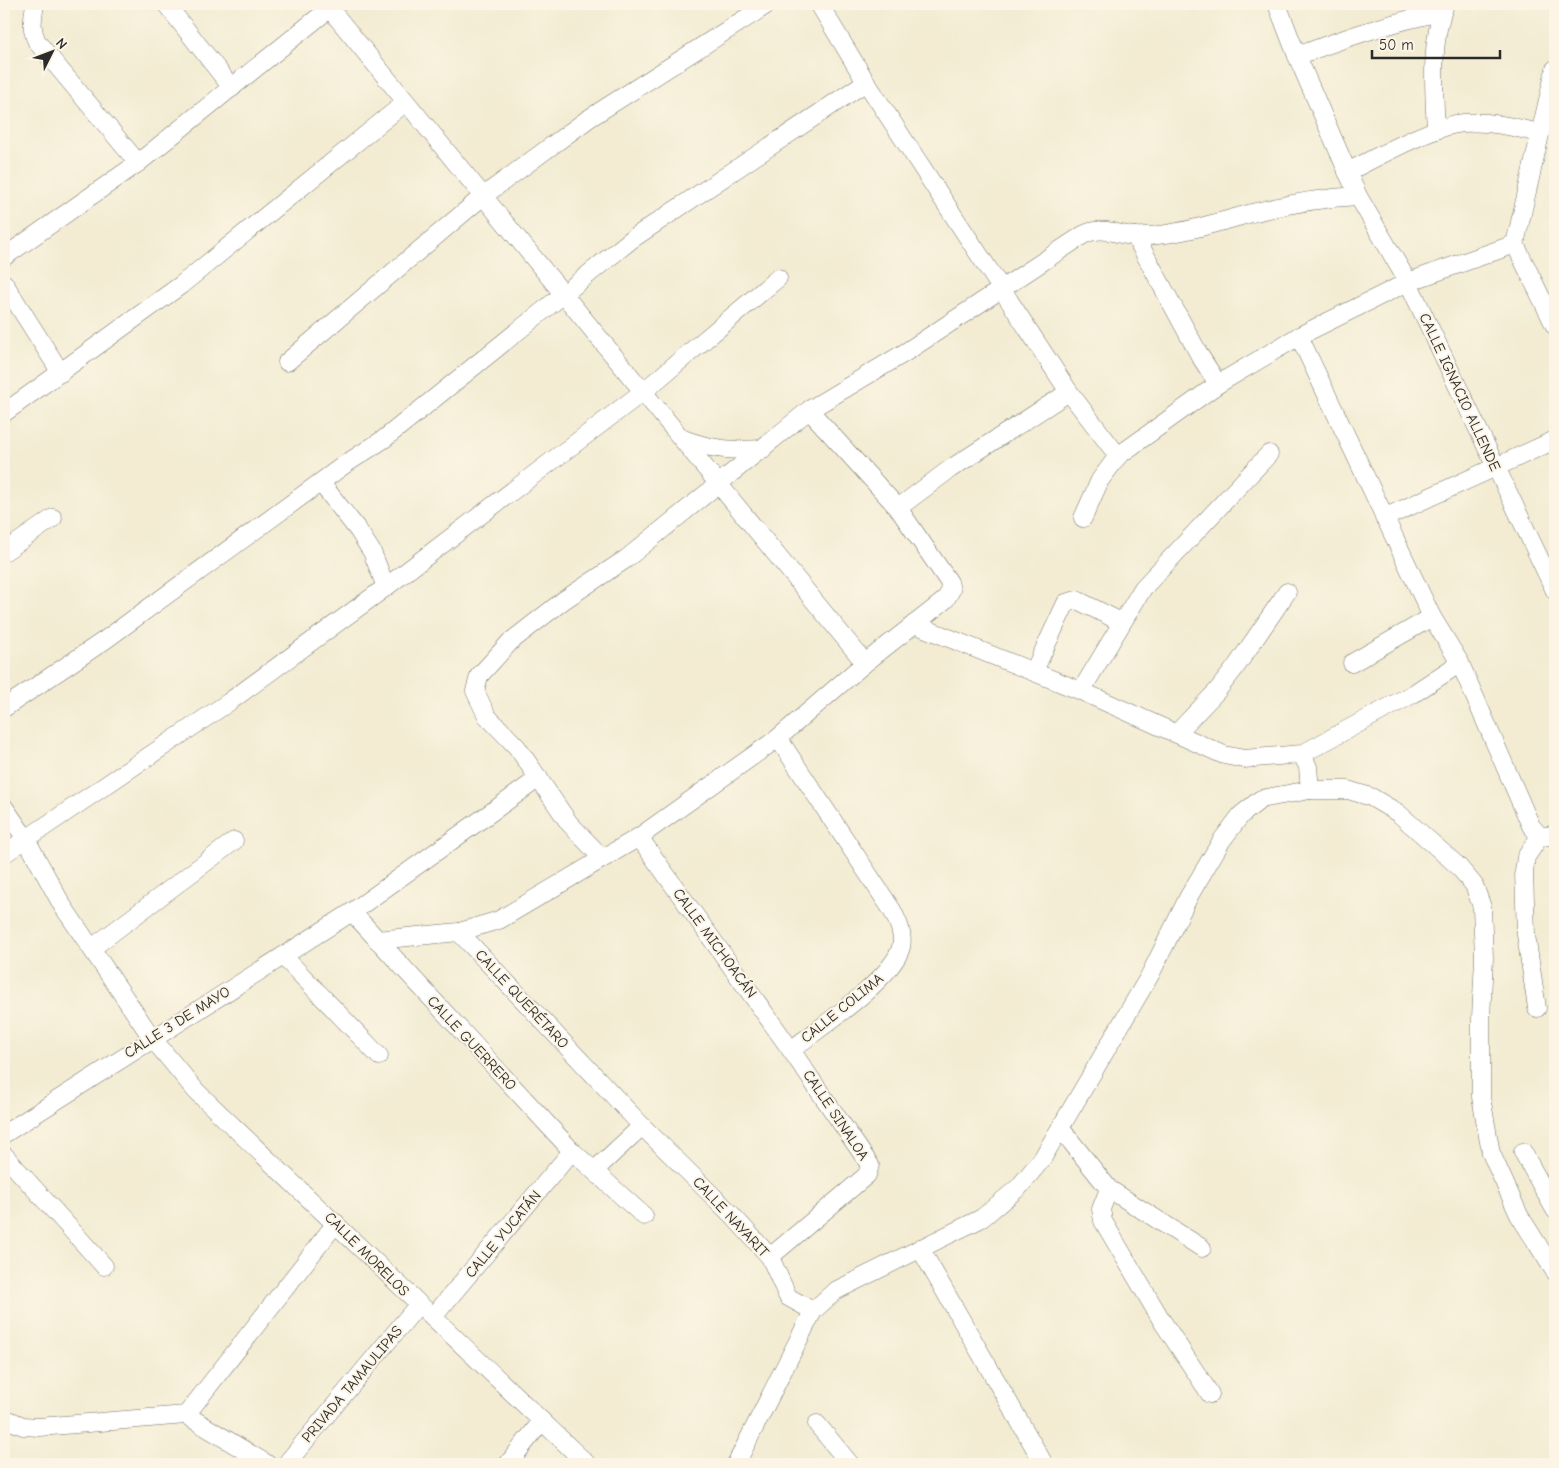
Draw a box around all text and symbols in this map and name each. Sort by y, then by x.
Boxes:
north arrow [28,28,78,78]
scale bar [1372,28,1499,60]
text: N [52,35,71,53]
text: 50 m [1379,36,1414,54]
street label: CALLE IGNACIO ALLENDE [1415,310,1505,474]
street label: CALLE MICHOACÁN [669,884,762,1001]
street label: CALLE QUERÉTARO [471,945,573,1052]
street label: CALLE COLIMA [797,969,887,1047]
street label: CALLE 3 DE MAYO [121,982,233,1062]
street label: CALLE GUERRERO [424,992,520,1094]
street label: CALLE SINALOA [799,1066,873,1164]
street label: CALLE NAYARIT [689,1173,773,1261]
street label: CALLE YUCATÁN [460,1186,545,1281]
street label: CALLE MORELOS [321,1208,413,1300]
street label: PRIVADA TAMAULIPAS [298,1322,406,1446]

